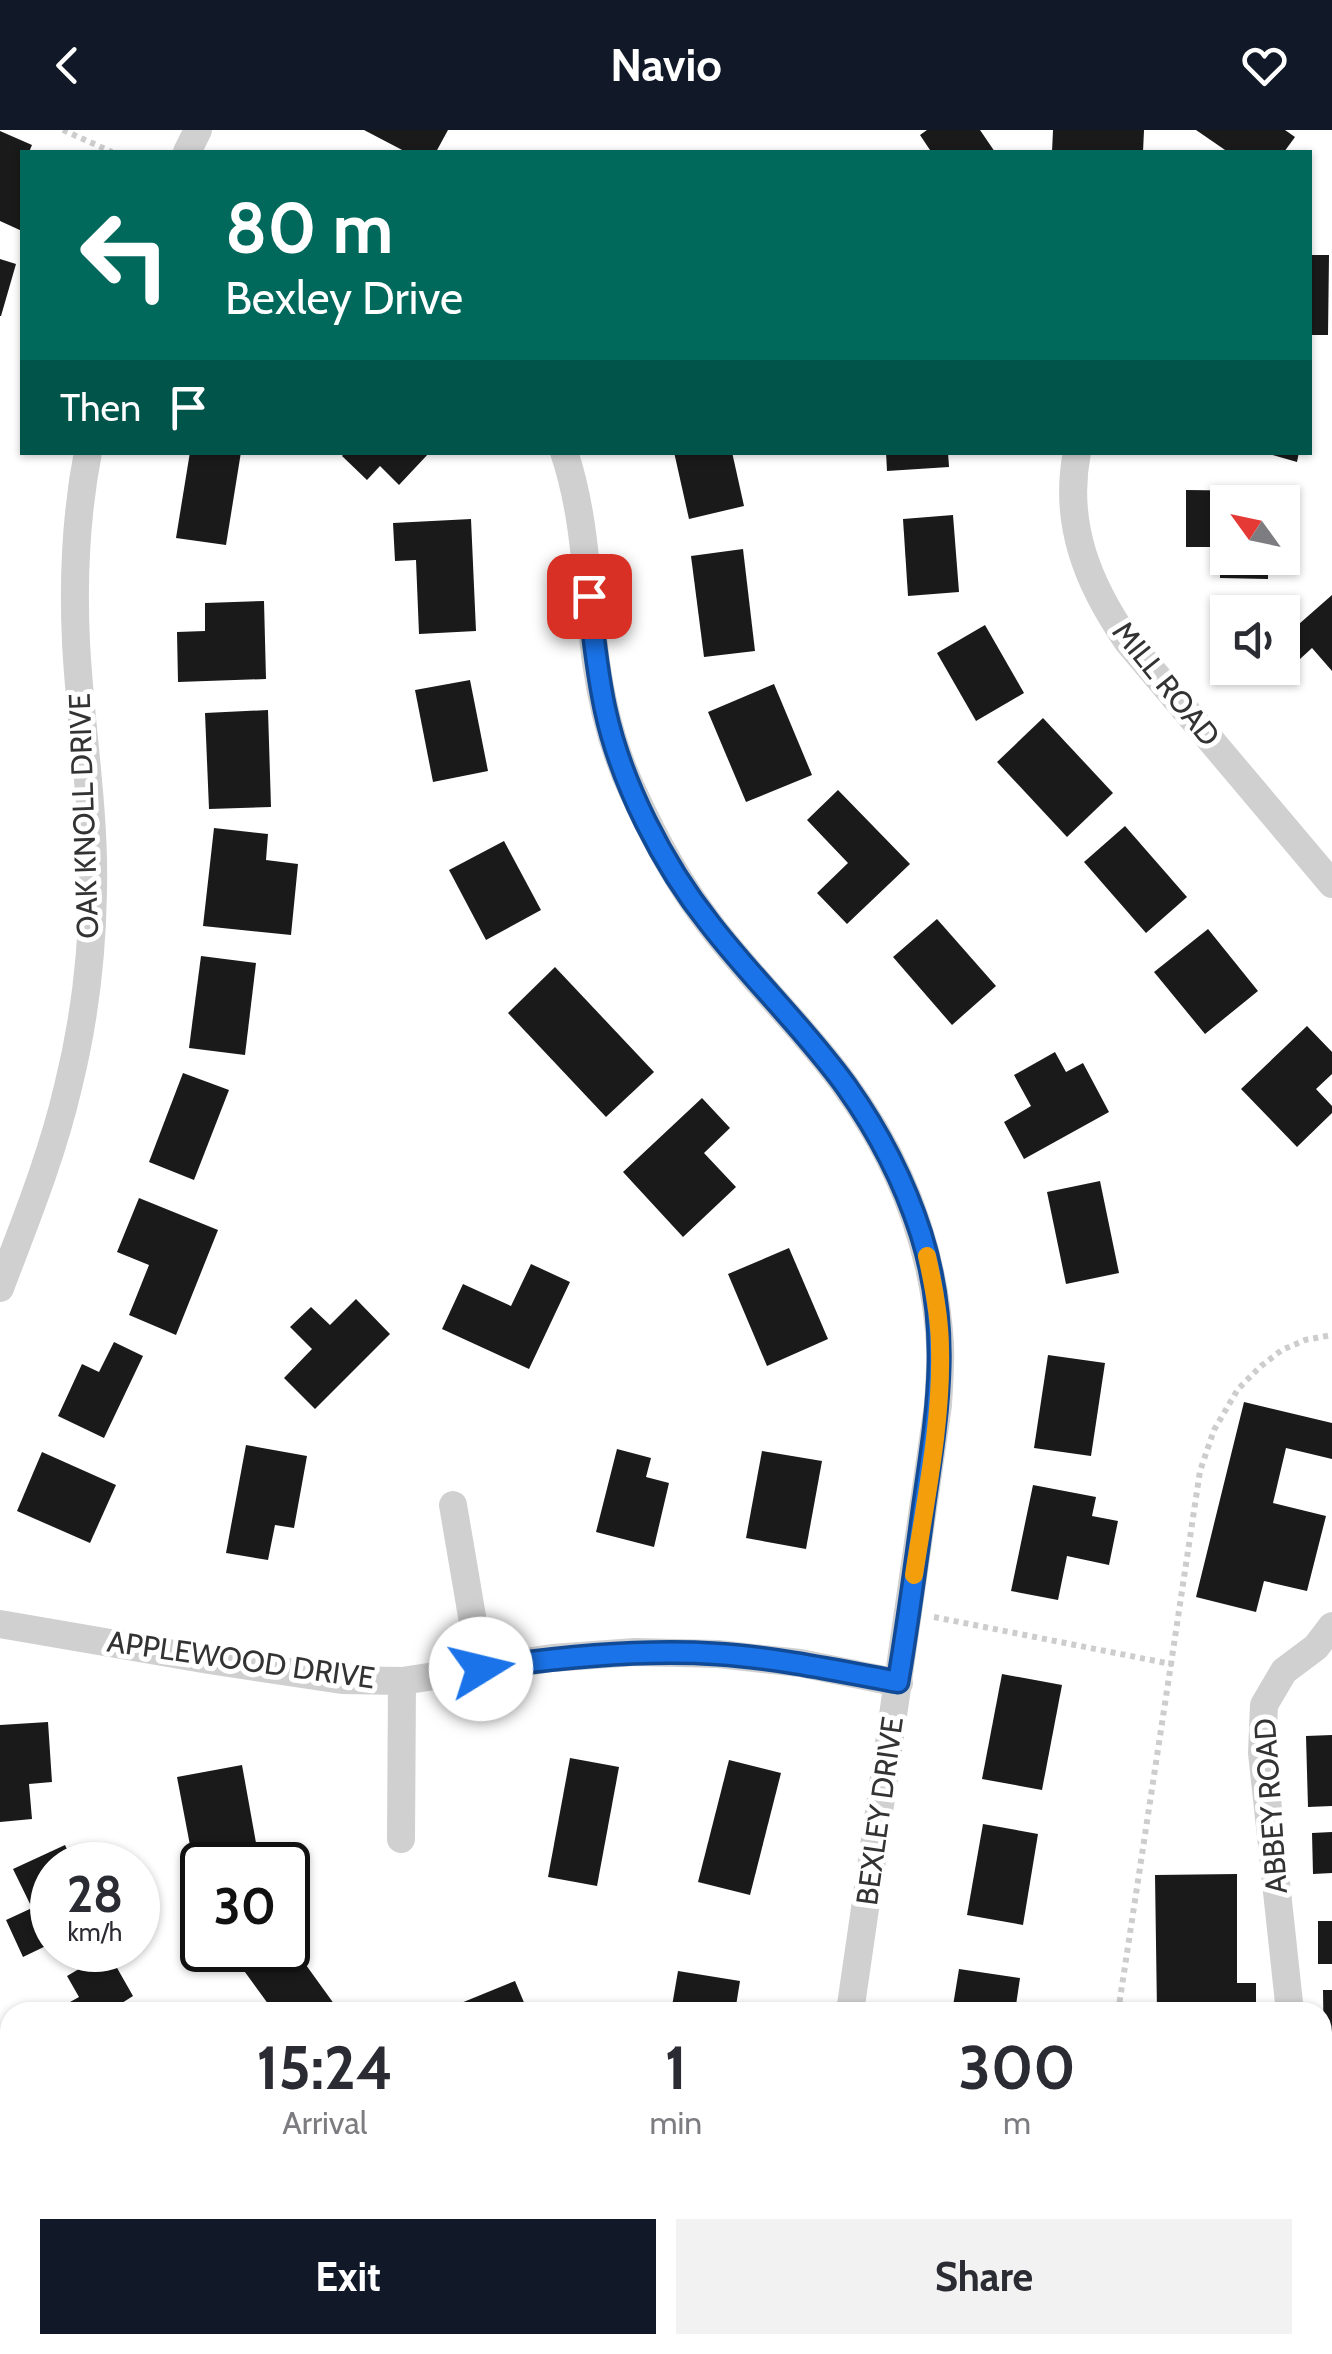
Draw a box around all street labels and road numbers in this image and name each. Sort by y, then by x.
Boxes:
street label: MILL ROAD [1105,614,1228,754]
street label: OAK KNOLL DRIVE [61,693,106,939]
street label: APPLEWOOD DRIVE [105,1622,377,1697]
street label: BEXLEY DRIVE [848,1714,911,1908]
street label: ABBEY ROAD [1246,1717,1295,1895]

